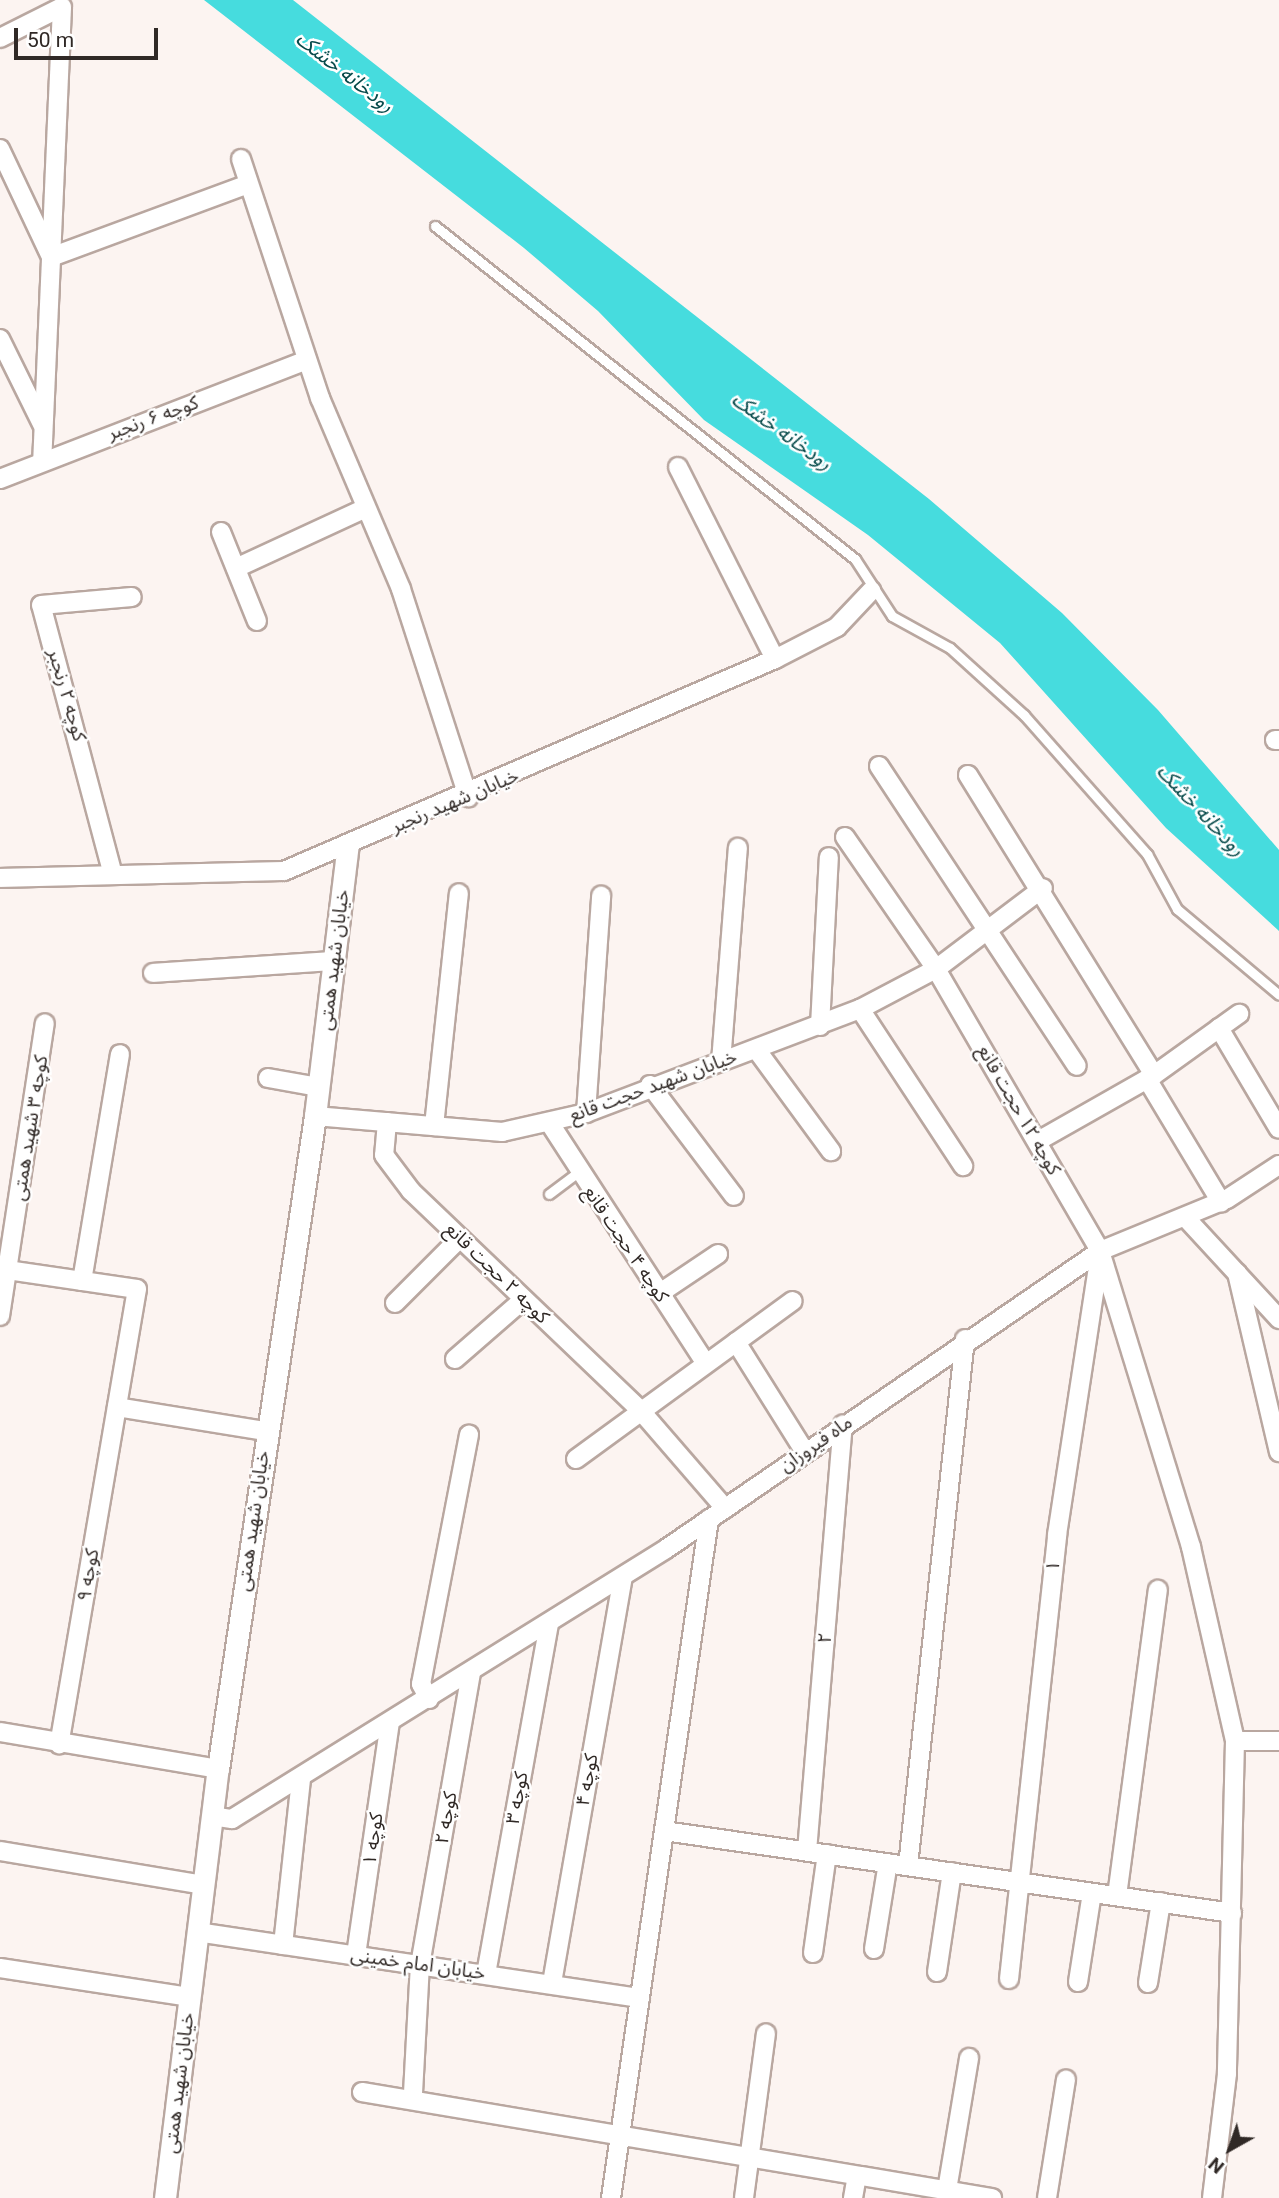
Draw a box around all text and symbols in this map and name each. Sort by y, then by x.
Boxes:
scale bar [18,14,161,58]
water label: رودخانه خشک [291,26,399,118]
text: 50 m [27,28,74,52]
water label: رودخانه خشک [727,386,837,476]
street label: کوچه ۶ رنجبر [104,391,202,445]
street label: کوچه ۲ رنجبر [43,646,91,744]
water label: رودخانه خشک [1152,759,1250,861]
street label: خیابان شهید رنجبر [388,764,522,838]
street label: خیابان شهید همتی [314,888,354,1032]
street label: کوچه ۱۲ حجت قانع [973,1041,1065,1179]
street label: خیابان شهید حجت قانع [566,1045,740,1127]
street label: کوچه ۳ شهید همتی [7,1054,53,1202]
street label: کوچه ۴ حجت قانع [579,1181,673,1307]
street label: کوچه ۲ حجت قانع [440,1218,554,1328]
street label: ماه فیروزان [775,1411,857,1477]
street label: خیابان شهید همتی [232,1449,274,1593]
street label: کوچه ۹ [72,1547,104,1603]
street label: ۱ [1041,1559,1065,1573]
street label: ۲ [813,1632,837,1644]
street label: کوچه ۴ [571,1752,603,1808]
street label: کوچه ۳ [501,1770,533,1826]
street label: کوچه ۲ [430,1790,462,1846]
street label: کوچه ۱ [358,1811,388,1867]
street label: خیابان امام خمینی [349,1943,487,1985]
street label: خیابان شهید همتی [159,2011,199,2155]
north arrow [1195,2114,1265,2184]
text: N [1204,2152,1229,2179]

